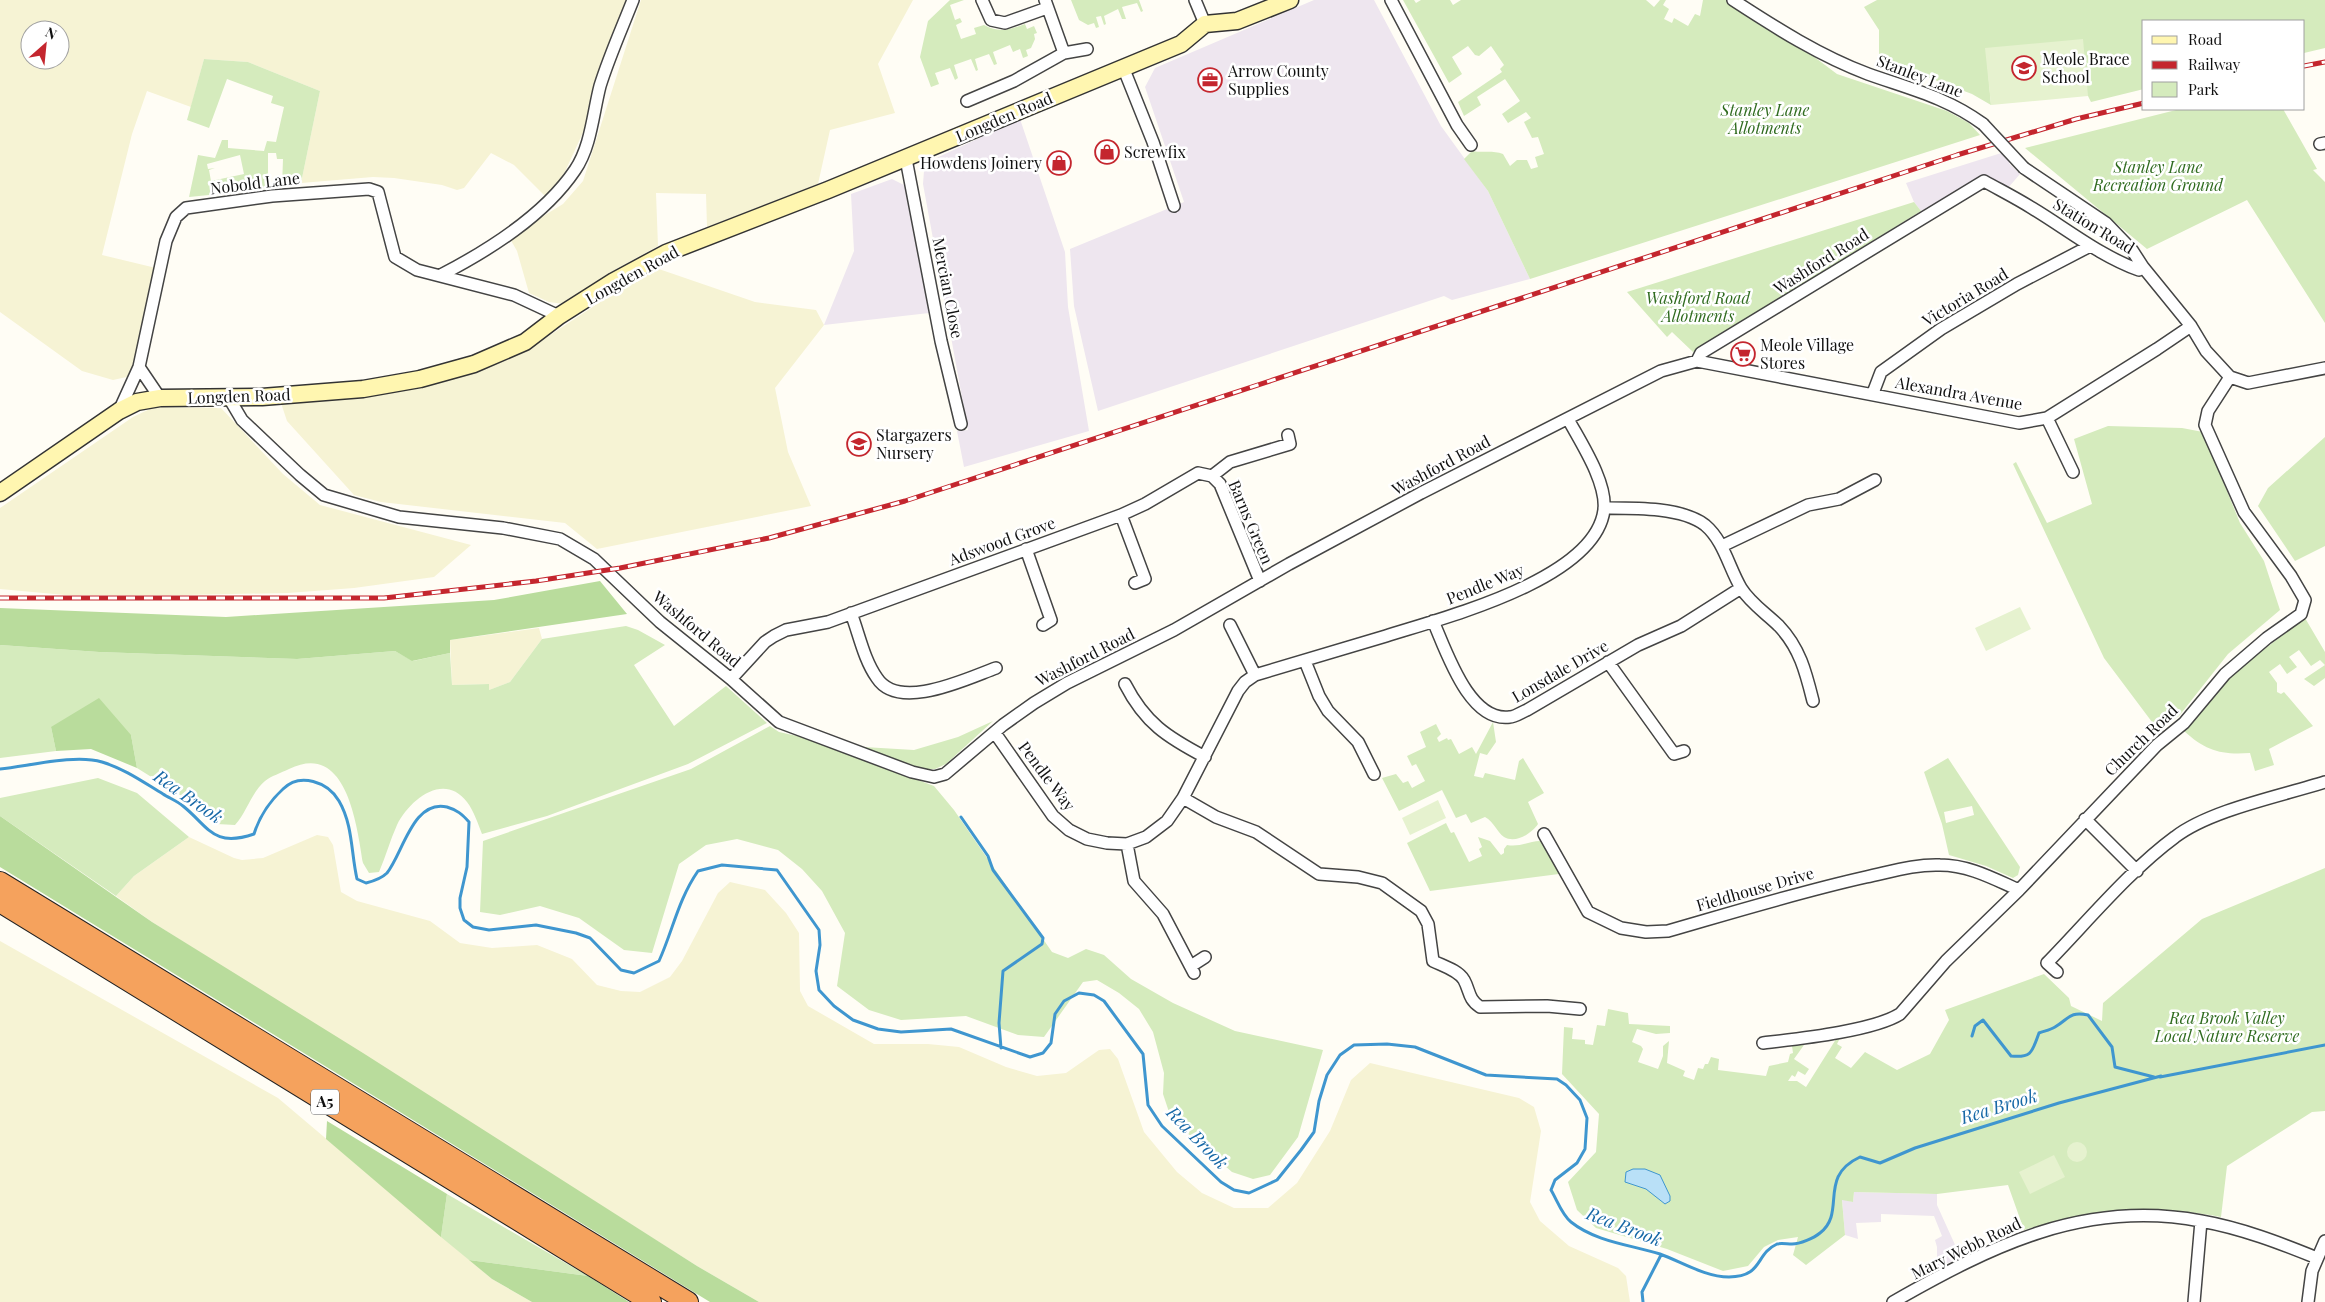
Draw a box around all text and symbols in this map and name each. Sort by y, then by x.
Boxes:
north arrow [20,20,70,70]
legend [2142,20,2305,110]
text: N [42,22,60,44]
text: Road [2188,29,2222,49]
place label: Meole Brace School [2042,48,2130,87]
street label: Stanley Lane [1874,49,1966,102]
text: Railway [2188,54,2241,74]
school or university icon: Meole Brace School [2011,55,2037,81]
place label: Arrow County Supplies [1227,60,1329,99]
office icon: Arrow County Supplies [1197,67,1223,93]
text: Park [2188,79,2220,99]
street label: Longden Road [952,87,1055,146]
park label: Stanley Lane Allotments [1720,99,1810,138]
shop icon: Screwfix [1094,139,1120,165]
place label: Screwfix [1124,141,1186,162]
shop icon: Howdens Joinery [1046,150,1072,176]
place label: Howdens Joinery [920,152,1042,173]
park label: Stanley Lane Recreation Ground [2092,156,2224,195]
street label: Nobold Lane [209,167,301,198]
street label: Station Road [2050,193,2139,258]
street label: Washford Road [1768,223,1872,299]
street label: Mercian Close [928,236,969,340]
street label: Longden Road [582,240,682,309]
street label: Victoria Road [1917,263,2012,331]
park label: Washford Road Allotments [1646,287,1751,326]
place label: Meole Village Stores [1760,334,1854,373]
supermarket icon: Meole Village Stores [1730,341,1756,367]
street label: Alexandra Avenue [1893,371,2024,414]
street label: Longden Road [187,383,291,408]
place label: Stargazers Nursery [876,424,952,463]
street label: Washford Road [1387,430,1494,500]
school or university icon: Stargazers Nursery [846,431,872,457]
street label: Barns Green [1224,476,1279,568]
street label: Adswood Grove [945,512,1058,570]
street label: Pendle Way [1443,558,1527,609]
street label: Washford Road [648,585,746,672]
street label: Washford Road [1031,623,1138,691]
street label: Lonsdale Drive [1508,635,1612,707]
street label: Church Road [2100,699,2182,780]
street label: Pendle Way [1014,737,1080,815]
water label: Rea Brook [148,763,228,829]
street label: Fieldhouse Drive [1694,862,1816,915]
park label: Rea Brook Valley Local Nature Reserve [2154,1007,2299,1046]
water label: Rea Brook [1956,1083,2040,1129]
road number: A5 [311,1090,339,1114]
water label: Rea Brook [1161,1100,1234,1174]
water label: Rea Brook [1582,1200,1666,1251]
street label: Mary Webb Road [1907,1212,2024,1283]

